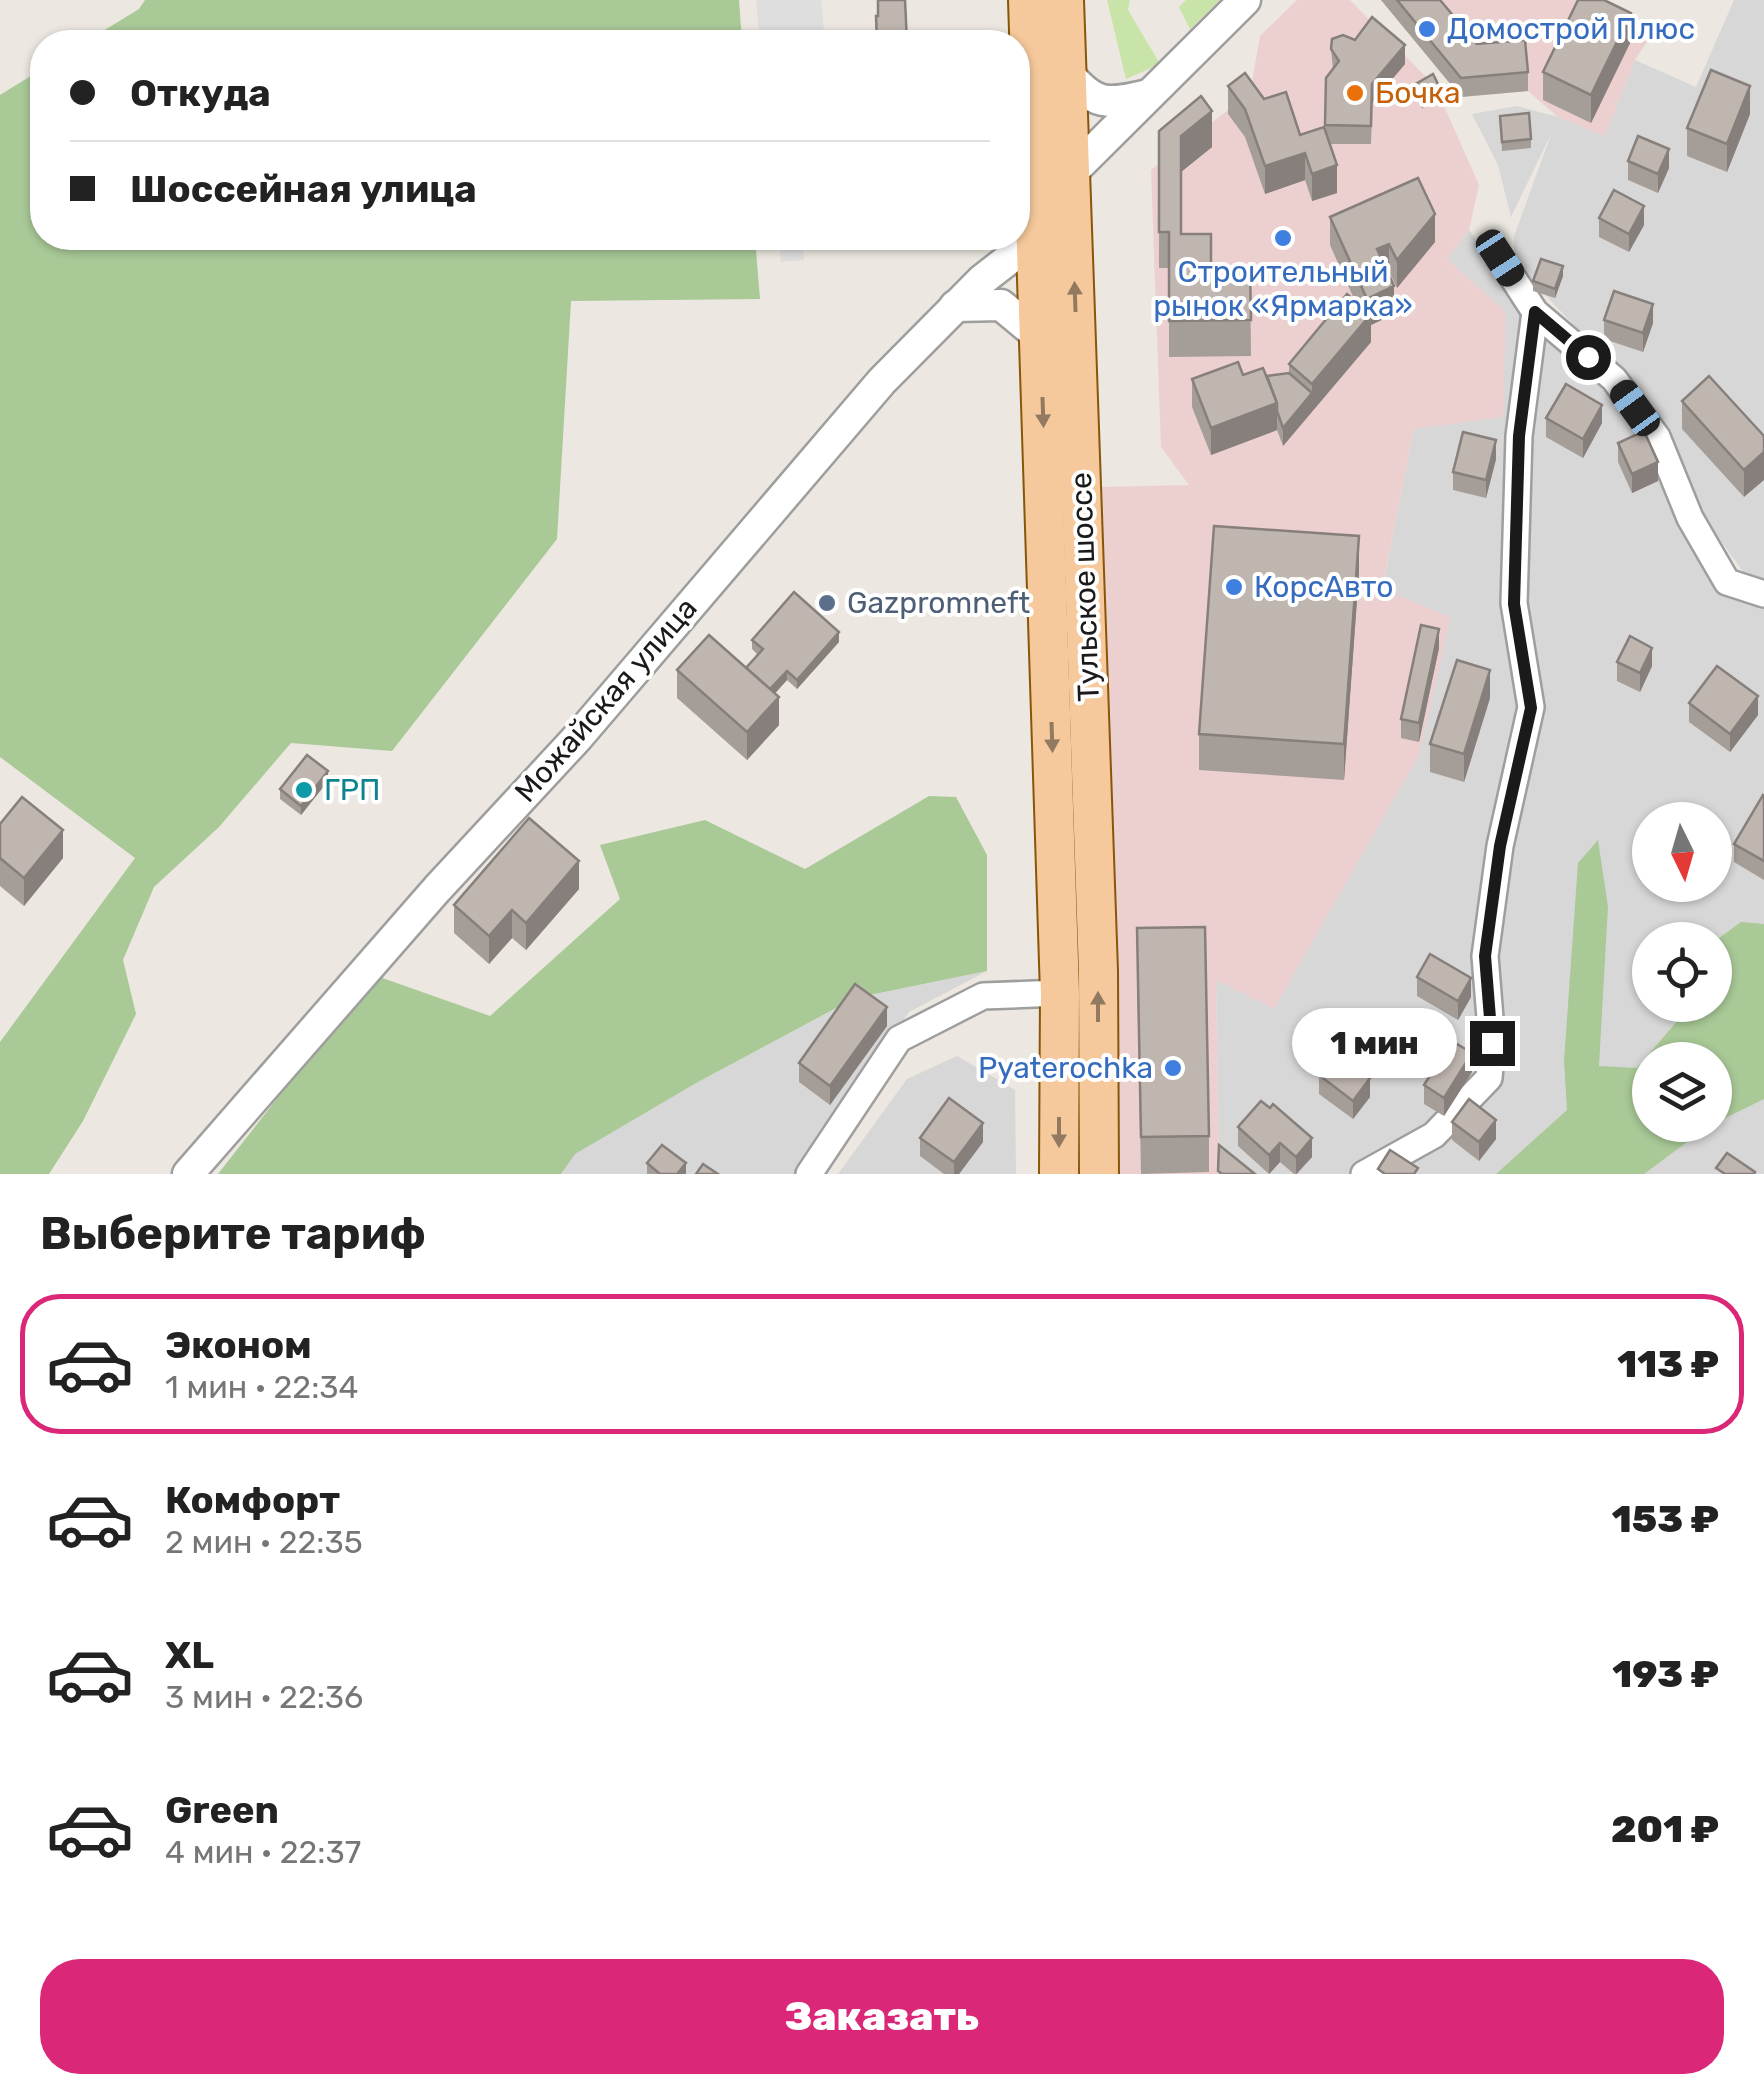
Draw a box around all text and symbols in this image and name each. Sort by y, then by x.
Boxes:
place label: Домострой Плюс [1447,11,1695,47]
marker: Домострой Плюс [1416,18,1438,40]
text: Откуда [130,70,271,116]
place label: Бочка [1375,75,1461,111]
marker: Бочка [1344,82,1366,104]
text: Шоссейная улица [130,166,477,212]
car [1471,225,1529,291]
marker: Строительный рынок «Ярмарка» [1272,227,1294,249]
place label: Строительный рынок «Ярмарка» [1153,254,1413,324]
one-way arrow [1067,280,1083,312]
route start [1566,335,1611,380]
car [1605,375,1665,441]
one-way arrow [1035,397,1051,429]
street label: Тульское шоссе [1063,472,1107,702]
place label: КорсАвто [1254,569,1393,605]
marker: КорсАвто [1223,576,1245,598]
place label: Gazpromneft [847,585,1031,621]
street label: Можайская улица [507,590,705,810]
marker: Gazpromneft [816,592,838,614]
one-way arrow [1045,722,1061,754]
place label: ГРП [324,772,380,808]
marker: ГРП [293,779,315,801]
north arrow [1632,802,1732,902]
map controls [1632,802,1732,1142]
button: locate [1632,922,1732,1022]
one-way arrow [1090,990,1106,1022]
callout: 1 мин [1292,1008,1457,1078]
route end [1470,1021,1515,1066]
text: 1 мин [1330,1024,1419,1062]
button: layers [1632,1042,1732,1142]
place label: Pyaterochka [978,1050,1153,1086]
marker: Pyaterochka [1162,1057,1184,1079]
one-way arrow [1051,1116,1067,1148]
text: Выберите тариф [40,1207,426,1260]
icon: car [45,1319,135,1409]
text: Эконом [165,1322,312,1368]
text: 113 ₽ [1617,1341,1719,1387]
text: 1 мин · 22:34 [165,1368,358,1406]
icon: car [45,1474,135,1564]
text: Комфорт [165,1477,340,1523]
text: 153 ₽ [1612,1496,1719,1542]
text: 2 мин · 22:35 [165,1523,363,1561]
icon: car [45,1629,135,1719]
text: XL [165,1632,214,1678]
text: 193 ₽ [1612,1651,1719,1697]
text: 3 мин · 22:36 [165,1678,363,1716]
icon: car [45,1784,135,1874]
text: Green [165,1787,279,1833]
text: 201 ₽ [1611,1806,1719,1852]
text: 4 мин · 22:37 [165,1833,361,1871]
button: Заказать [40,1959,1724,2074]

